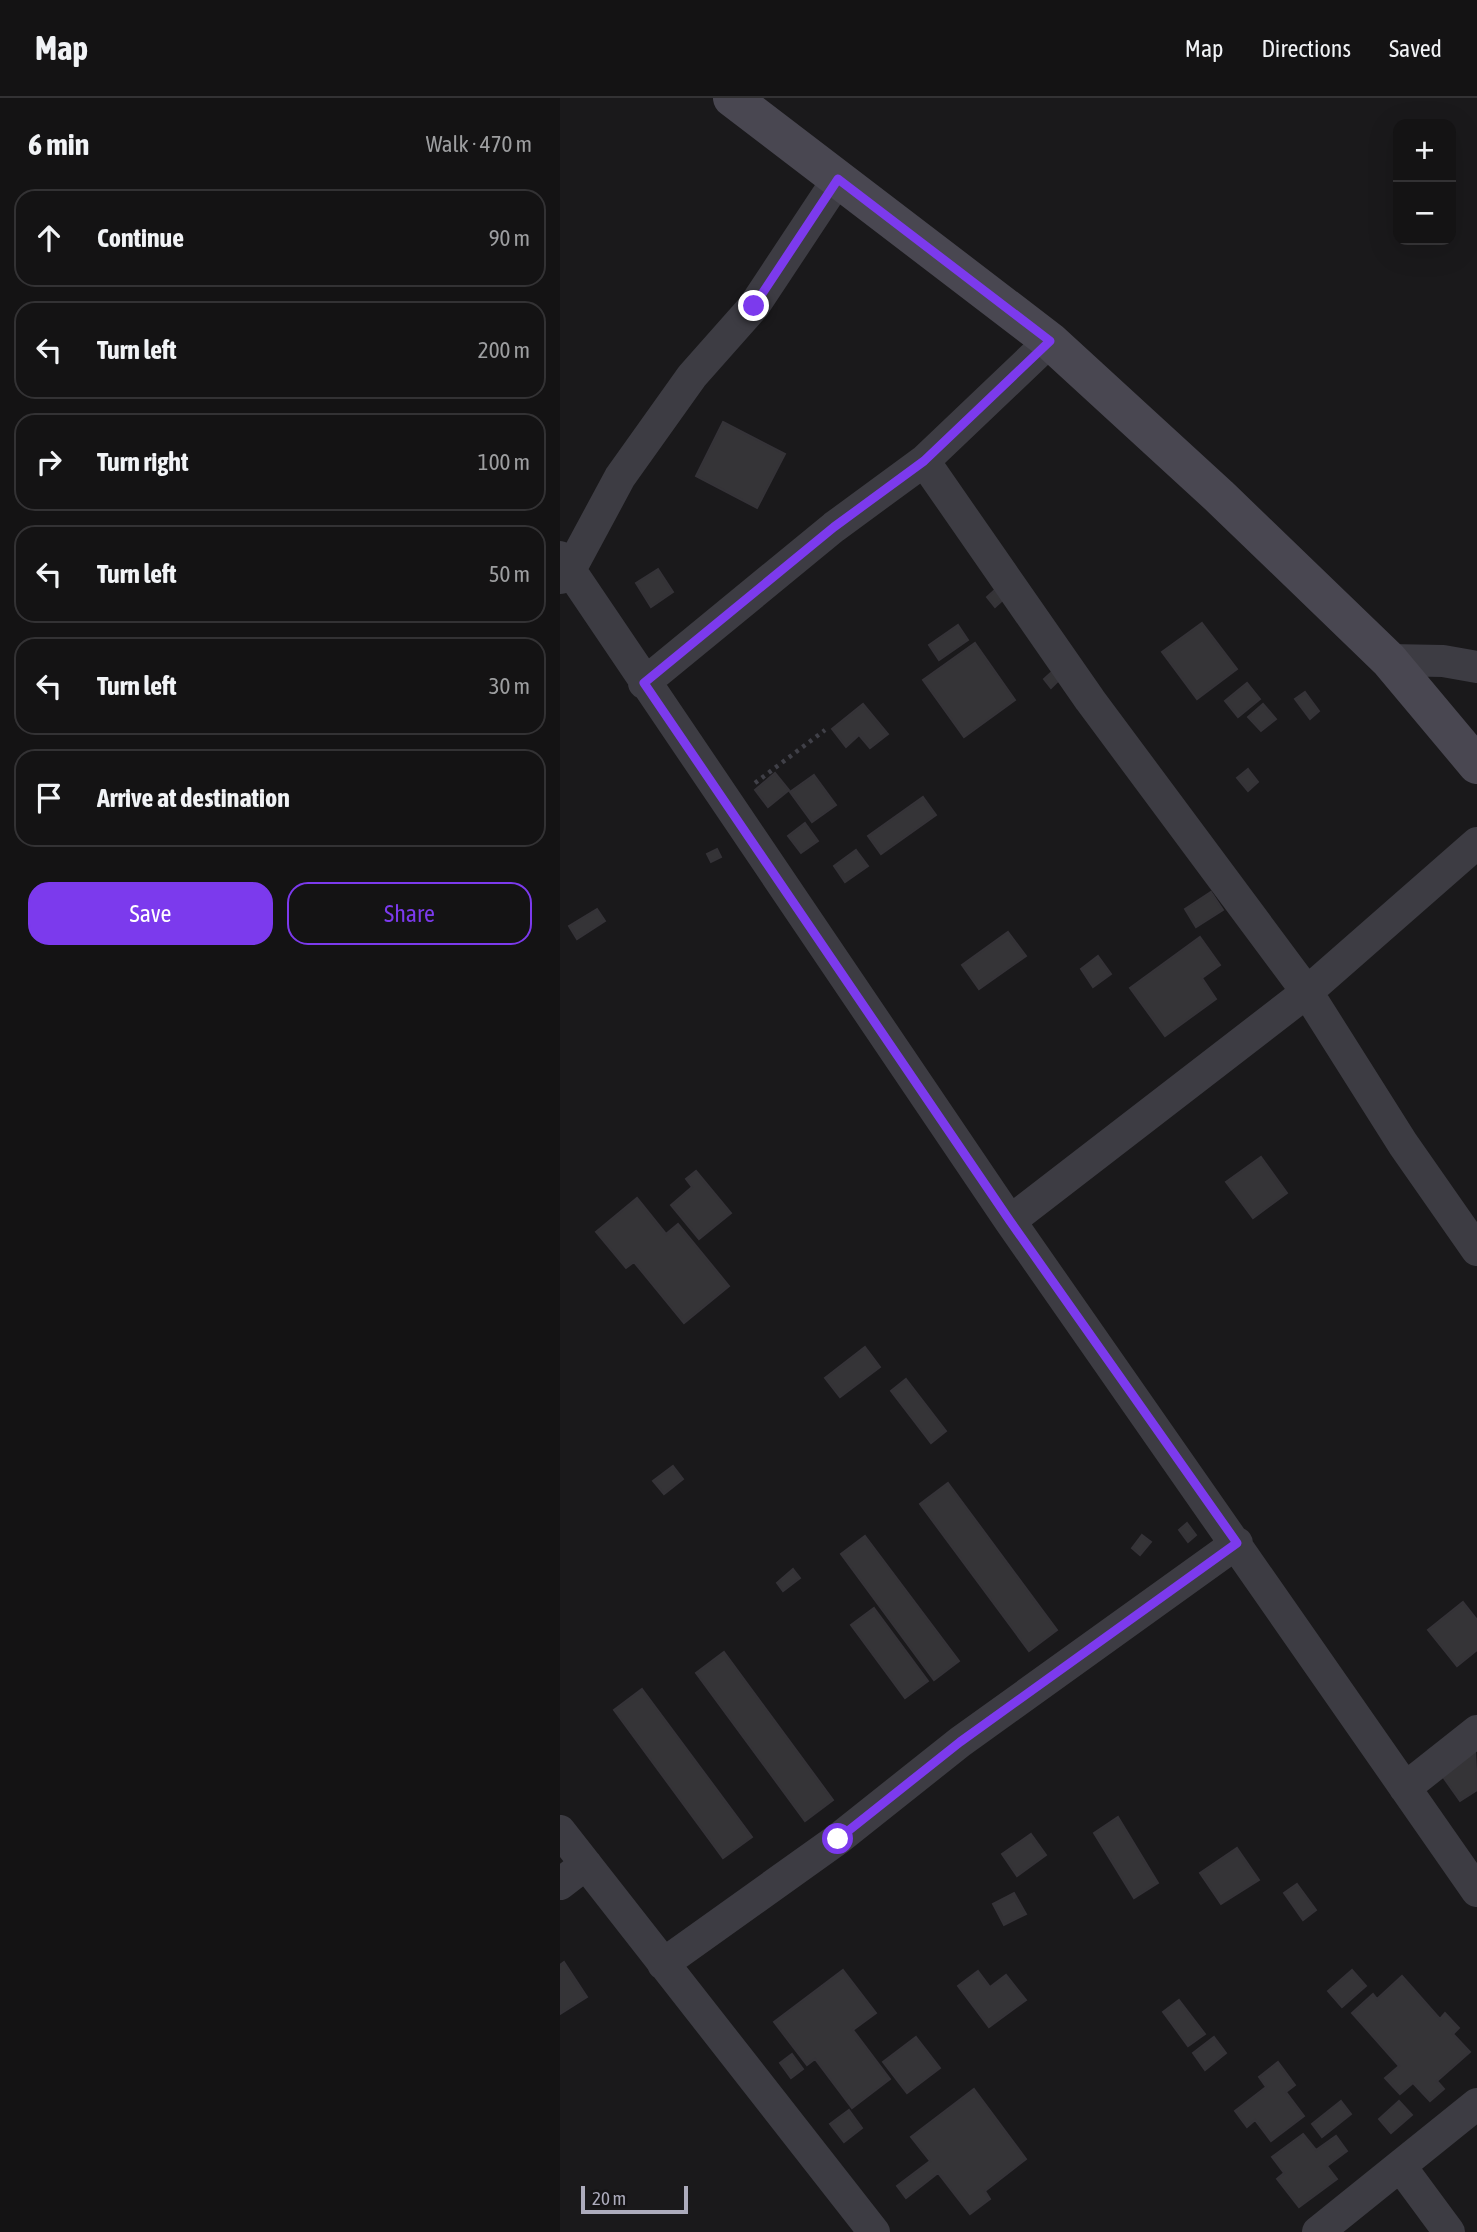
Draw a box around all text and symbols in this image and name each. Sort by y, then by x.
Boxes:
text: Map [35,29,88,67]
text: Map [1185,35,1223,62]
text: Directions [1261,35,1351,62]
text: Saved [1389,35,1442,62]
map controls [1393,119,1456,245]
button: + [1393,119,1456,182]
text: 6 min [28,127,89,161]
text: Walk · 470 m [426,131,532,157]
button: − [1393,182,1456,245]
icon: ahead [30,219,68,257]
text: Continue [97,223,184,253]
text: 90 m [489,225,530,251]
route end [738,290,769,321]
icon: left [30,331,68,369]
text: Turn left [97,335,177,365]
text: 200 m [478,337,530,363]
icon: right [30,443,68,481]
text: Turn right [97,447,188,477]
text: 100 m [478,449,530,475]
icon: left [30,555,68,593]
text: Turn left [97,559,177,589]
text: 50 m [489,561,530,587]
icon: left [30,667,68,705]
text: Turn left [97,671,177,701]
text: 30 m [489,673,530,699]
icon: arrive [30,779,68,817]
text: Arrive at destination [97,783,290,813]
button: Save [28,882,273,945]
button: Share [287,882,532,945]
route start [822,1823,853,1854]
scale bar [581,2183,688,2215]
text: 20 m [592,2187,626,2209]

